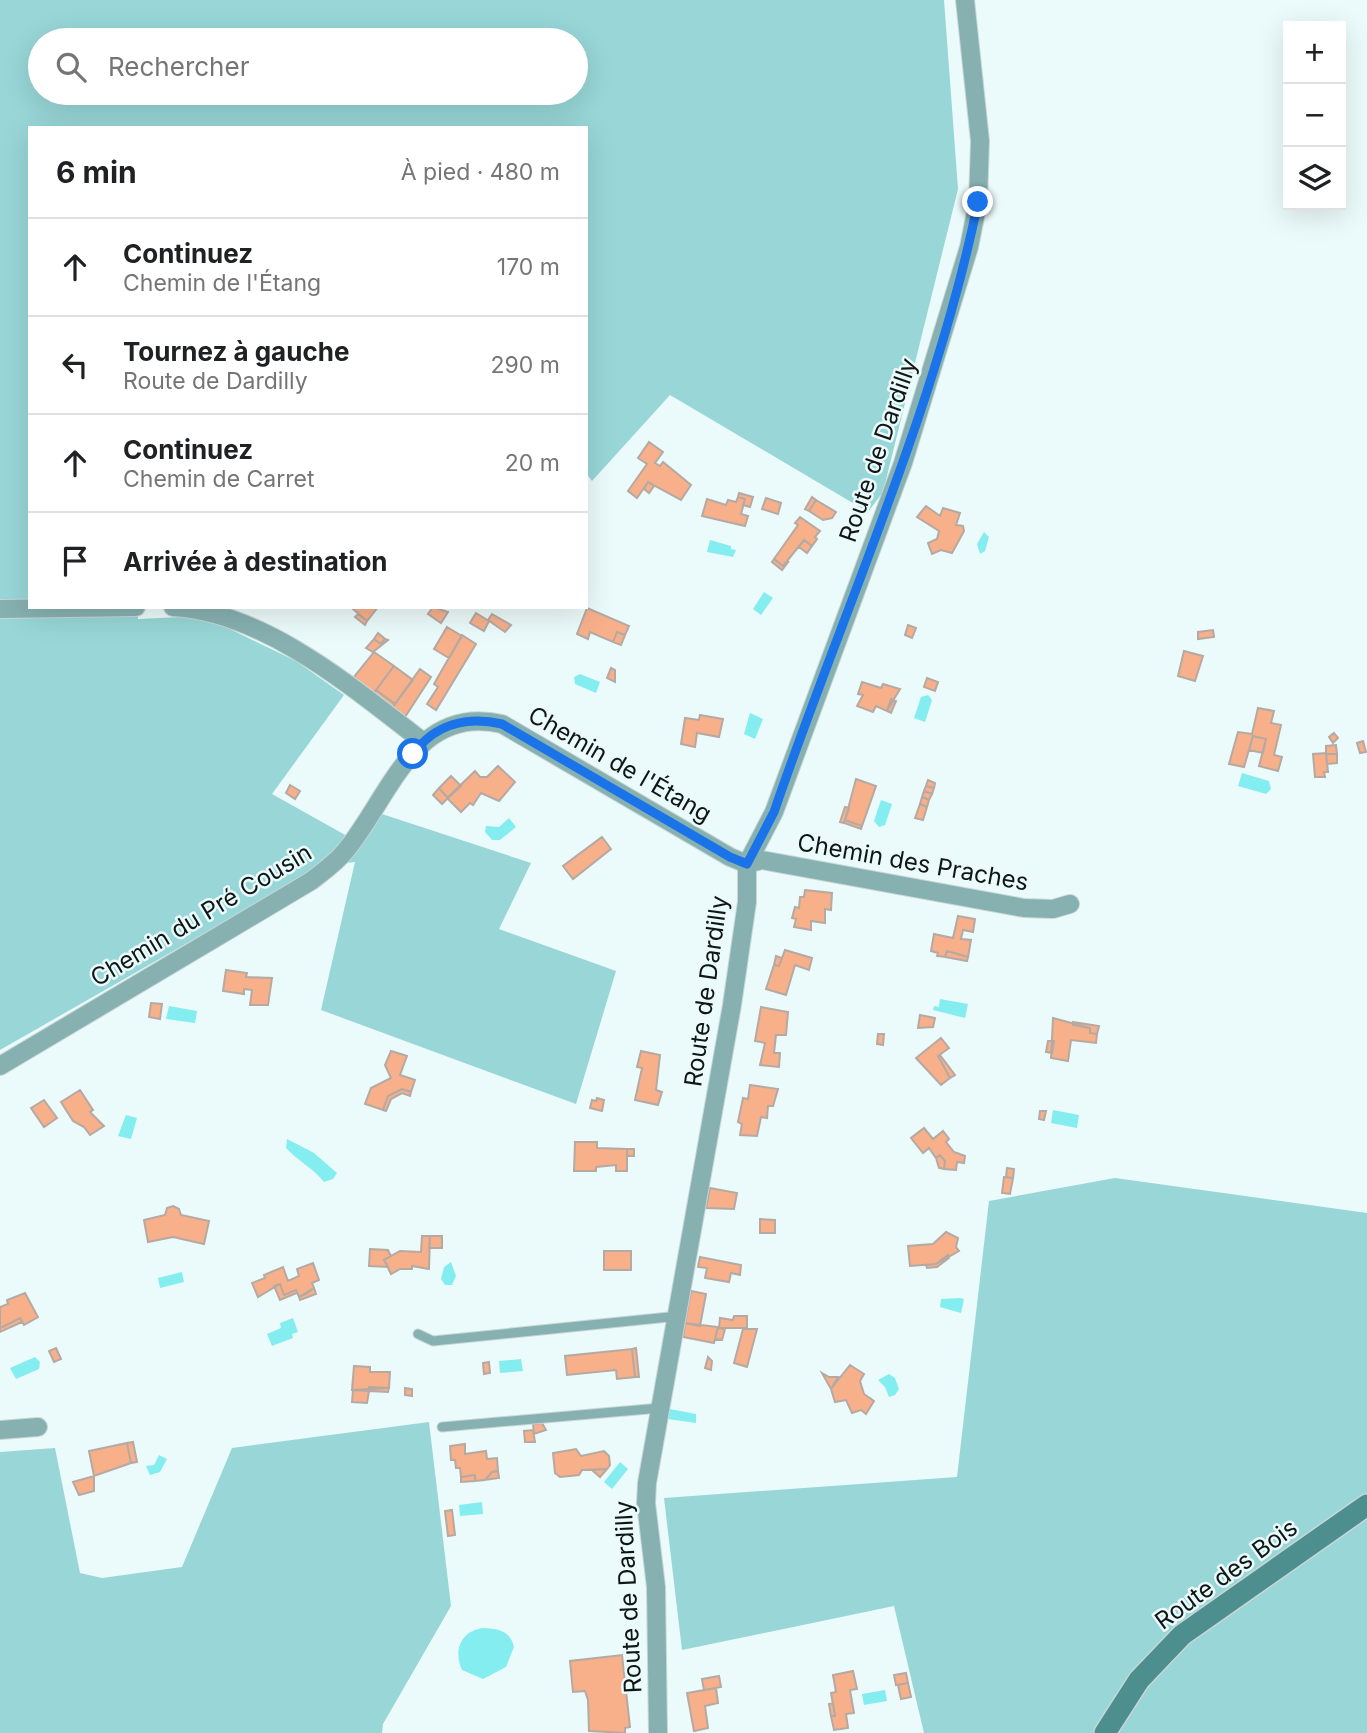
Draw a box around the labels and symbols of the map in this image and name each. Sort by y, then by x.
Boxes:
route end [962,186,993,217]
street label: Route de Dardilly [833,354,923,546]
street label: Chemin de l'Étang [523,699,717,828]
route start [397,738,428,769]
street label: Chemin des Praches [795,827,1031,897]
street label: Chemin du Pré Cousin [85,838,317,992]
street label: Route de Dardilly [678,894,734,1088]
street label: Route de Dardilly [608,1500,648,1694]
street label: Route des Bois [1149,1513,1303,1635]

